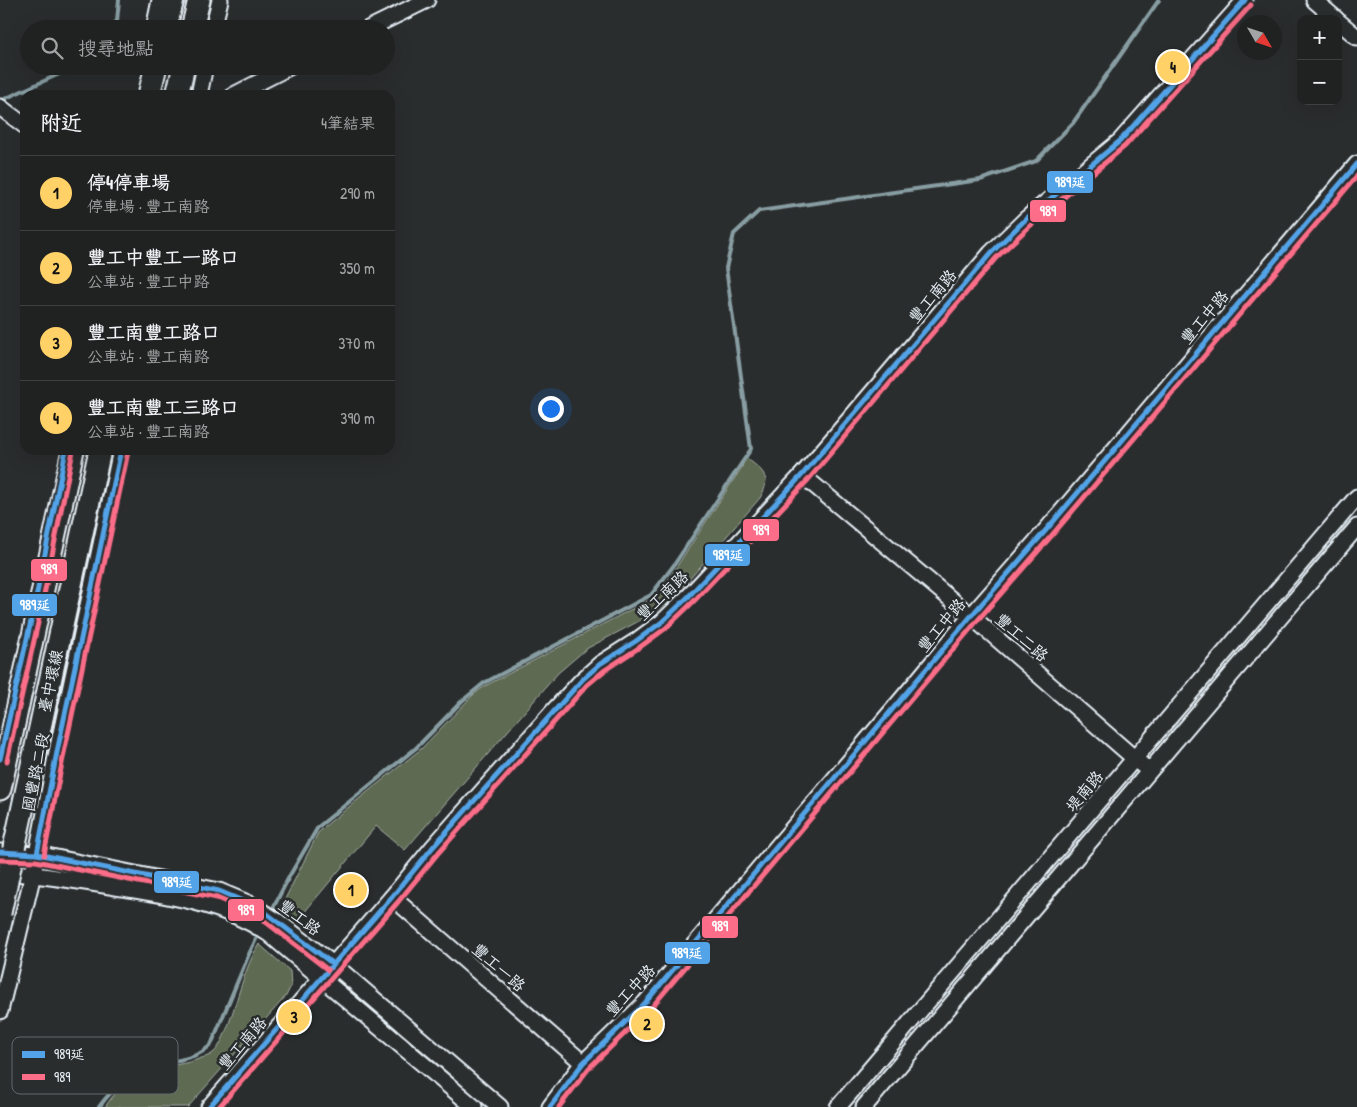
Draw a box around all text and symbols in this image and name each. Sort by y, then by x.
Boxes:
north arrow [1237,15,1282,60]
map controls [1297,15,1342,105]
button: + [1297,15,1342,60]
search box [20,20,395,75]
icon: search [38,34,66,62]
text: 搜尋地點 [78,35,154,61]
pin: 4 [1157,48,1189,86]
button: − [1297,60,1342,105]
text: 附近 [40,108,82,137]
text: 4筆結果 [321,112,375,134]
text: 停4停車場 [87,169,170,195]
line badge: 989延 [1046,170,1094,194]
text: 989延 [1055,172,1085,191]
text: 1 [53,182,59,204]
text: 290 m [340,182,375,204]
text: 停車場 · 豐工南路 [87,195,210,217]
line badge: 989 [1029,199,1067,223]
text: 989 [1040,201,1057,220]
text: 豐工中豐工一路口 [87,244,239,270]
text: 2 [52,257,60,279]
text: 350 m [339,257,375,279]
street label: 豐工南路 [903,264,961,328]
text: 公車站 · 豐工中路 [87,270,210,292]
street label: 豐工中路 [1175,285,1233,349]
text: 豐工南豐工路口 [87,319,220,345]
text: 3 [52,332,60,354]
text: 370 m [338,332,375,354]
text: 公車站 · 豐工南路 [87,345,210,367]
text: 豐工南豐工三路口 [87,394,239,420]
your location [538,396,564,422]
text: 4 [53,407,59,429]
text: 390 m [340,407,375,429]
text: 公車站 · 豐工南路 [87,420,210,442]
line badge: 989 [742,518,780,542]
text: 989 [753,520,770,539]
line badge: 989延 [704,543,751,567]
text: 989延 [713,545,743,564]
line badge: 989 [30,558,68,582]
text: 989 [41,559,58,578]
street label: 豐工南路 [631,565,693,625]
line badge: 989延 [11,593,58,617]
street label: 豐工中路 [912,593,970,657]
text: 989延 [20,595,50,614]
street label: 豐工二路 [991,608,1053,666]
street label: 臺中環線 [33,647,67,715]
street label: 國豐路二段 [17,731,53,813]
street label: 堤南路 [1060,766,1108,816]
line badge: 989延 [153,870,200,894]
pin: 1 [335,871,367,909]
text: 989延 [162,872,192,891]
street label: 豐工路 [274,894,326,940]
line badge: 989 [227,898,265,922]
text: 989 [238,900,255,919]
line badge: 989 [701,915,739,939]
text: 989 [712,916,729,935]
street label: 豐工一路 [468,938,530,996]
line badge: 989延 [664,941,711,965]
text: 989延 [672,943,702,962]
street label: 豐工中路 [600,959,660,1021]
pin: 3 [278,998,310,1036]
pin: 2 [631,1005,663,1043]
street label: 豐工南路 [213,1012,271,1074]
legend [12,1037,178,1094]
text: 989延 [54,1044,84,1063]
text: 989 [54,1067,70,1086]

